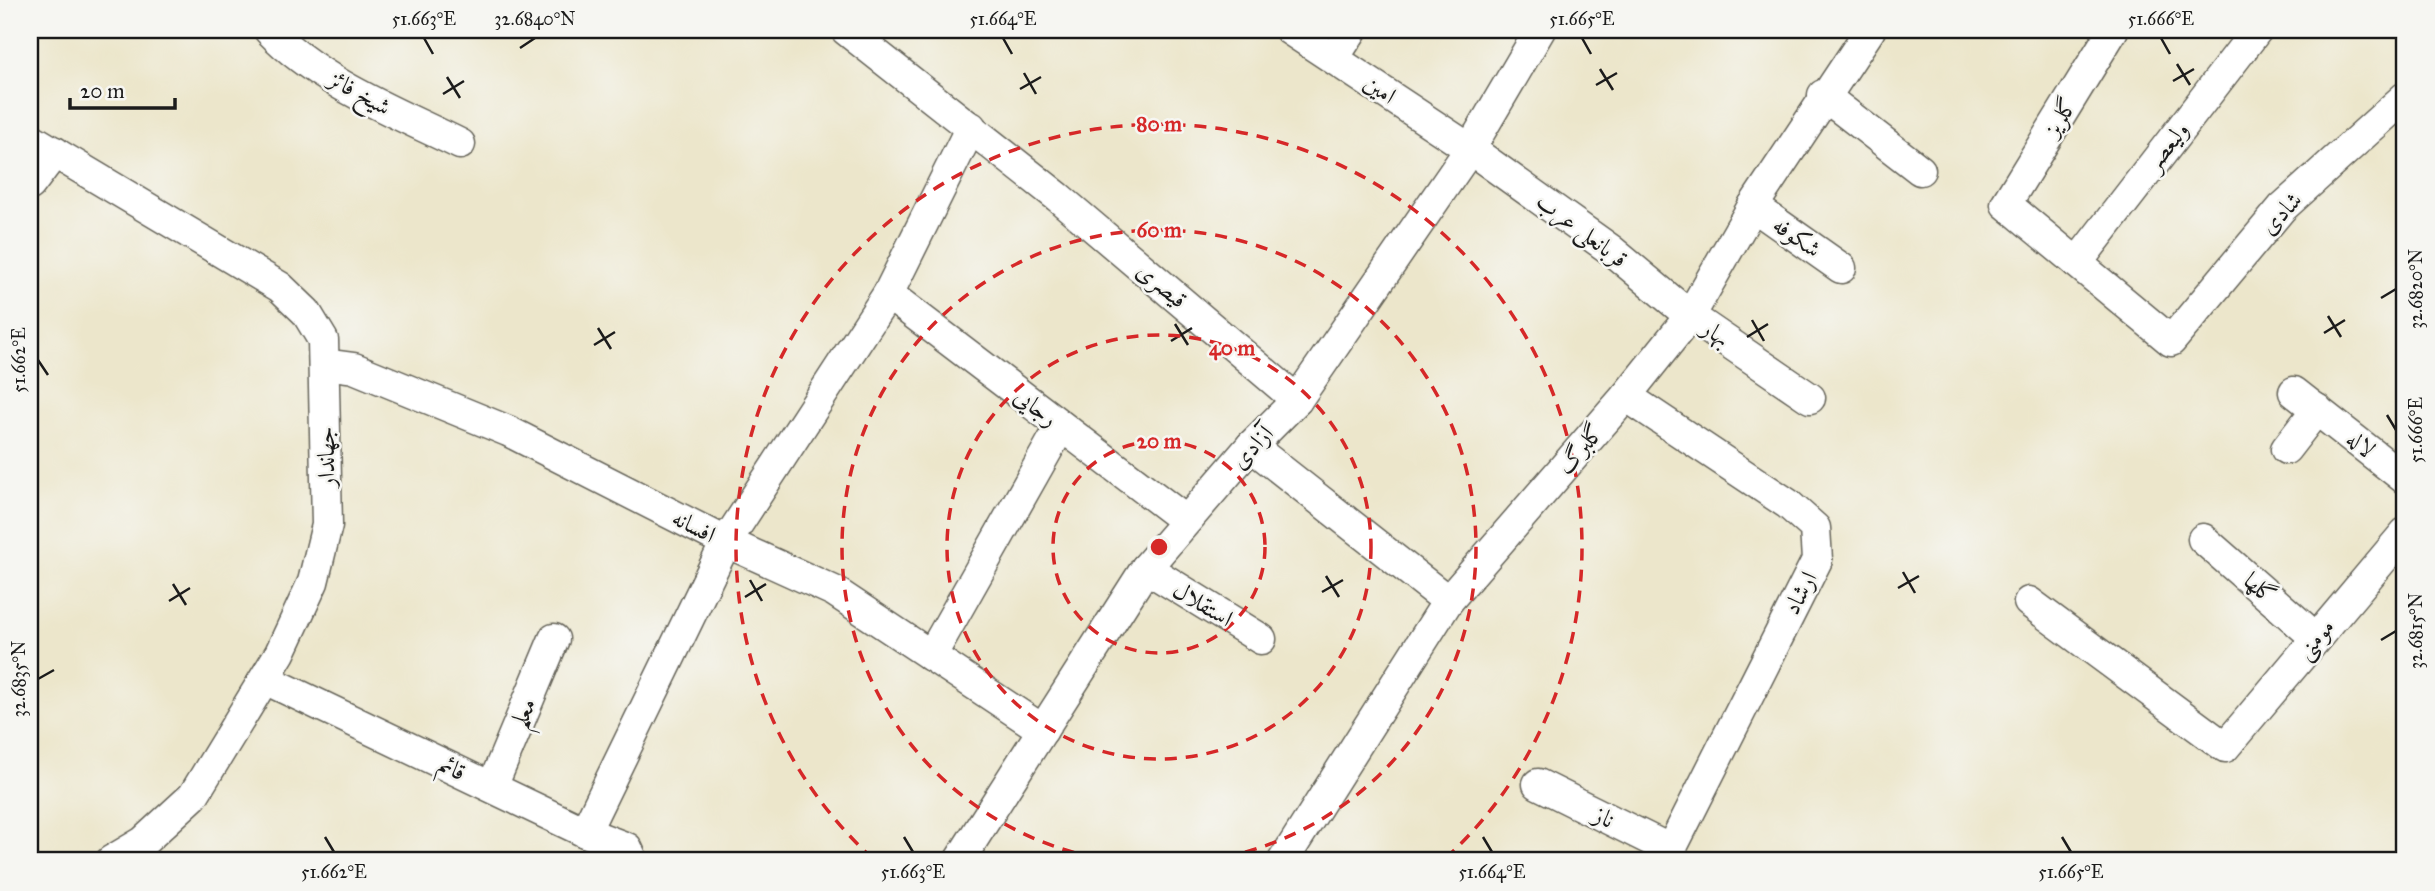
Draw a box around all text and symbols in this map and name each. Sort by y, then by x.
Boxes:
text: 51.663°E [392,8,456,30]
text: 32.6840°N [494,8,576,30]
text: 51.664°E [969,8,1037,30]
text: 51.665°E [1549,8,1615,30]
text: 51.666°E [2128,8,2194,30]
street label: شیخ فائز [318,62,396,128]
scale bar [70,66,175,110]
street label: امین [1358,67,1402,111]
text: 20 m [80,78,125,104]
street label: گلریز [2035,92,2083,145]
text: 80 m [1136,111,1182,137]
street label: ولیعصر [2137,116,2196,179]
street label: شادی [2253,185,2309,241]
street label: قربانعلی عرب [1529,186,1634,276]
street label: شکوفه [1767,210,1827,264]
text: 60 m [1136,217,1182,243]
text: 32.6820°N [2405,249,2427,329]
street label: قیصری [1130,255,1193,316]
street label: بهار [1694,312,1736,353]
text: 51.662°E [8,327,30,393]
text: 40 m [1209,335,1255,361]
street label: رجایی [1008,381,1064,433]
text: 51.666°E [2405,397,2427,463]
street label: آزادی [1224,417,1282,475]
street label: گلبرگ [1550,418,1610,480]
street label: لاله [2341,423,2381,465]
street label: جهاندار [310,426,342,490]
text: 20 m [1137,428,1182,454]
street label: افسانه [667,502,721,550]
centre of rings [1147,535,1171,559]
street label: ارشاد [1776,566,1824,620]
street label: گلها [2238,566,2282,610]
street label: استقلال [1167,574,1239,634]
text: 32.6815°N [2405,593,2427,669]
street label: مومنی [2289,612,2342,667]
text: 32.6835°N [8,641,30,717]
street label: معلم [503,693,551,736]
street label: قائم [431,749,471,793]
street label: ناز [1587,798,1620,835]
text: 51.662°E [301,861,367,883]
text: 51.663°E [881,861,945,883]
text: 51.664°E [1458,861,1526,883]
text: 51.665°E [2038,861,2104,883]

